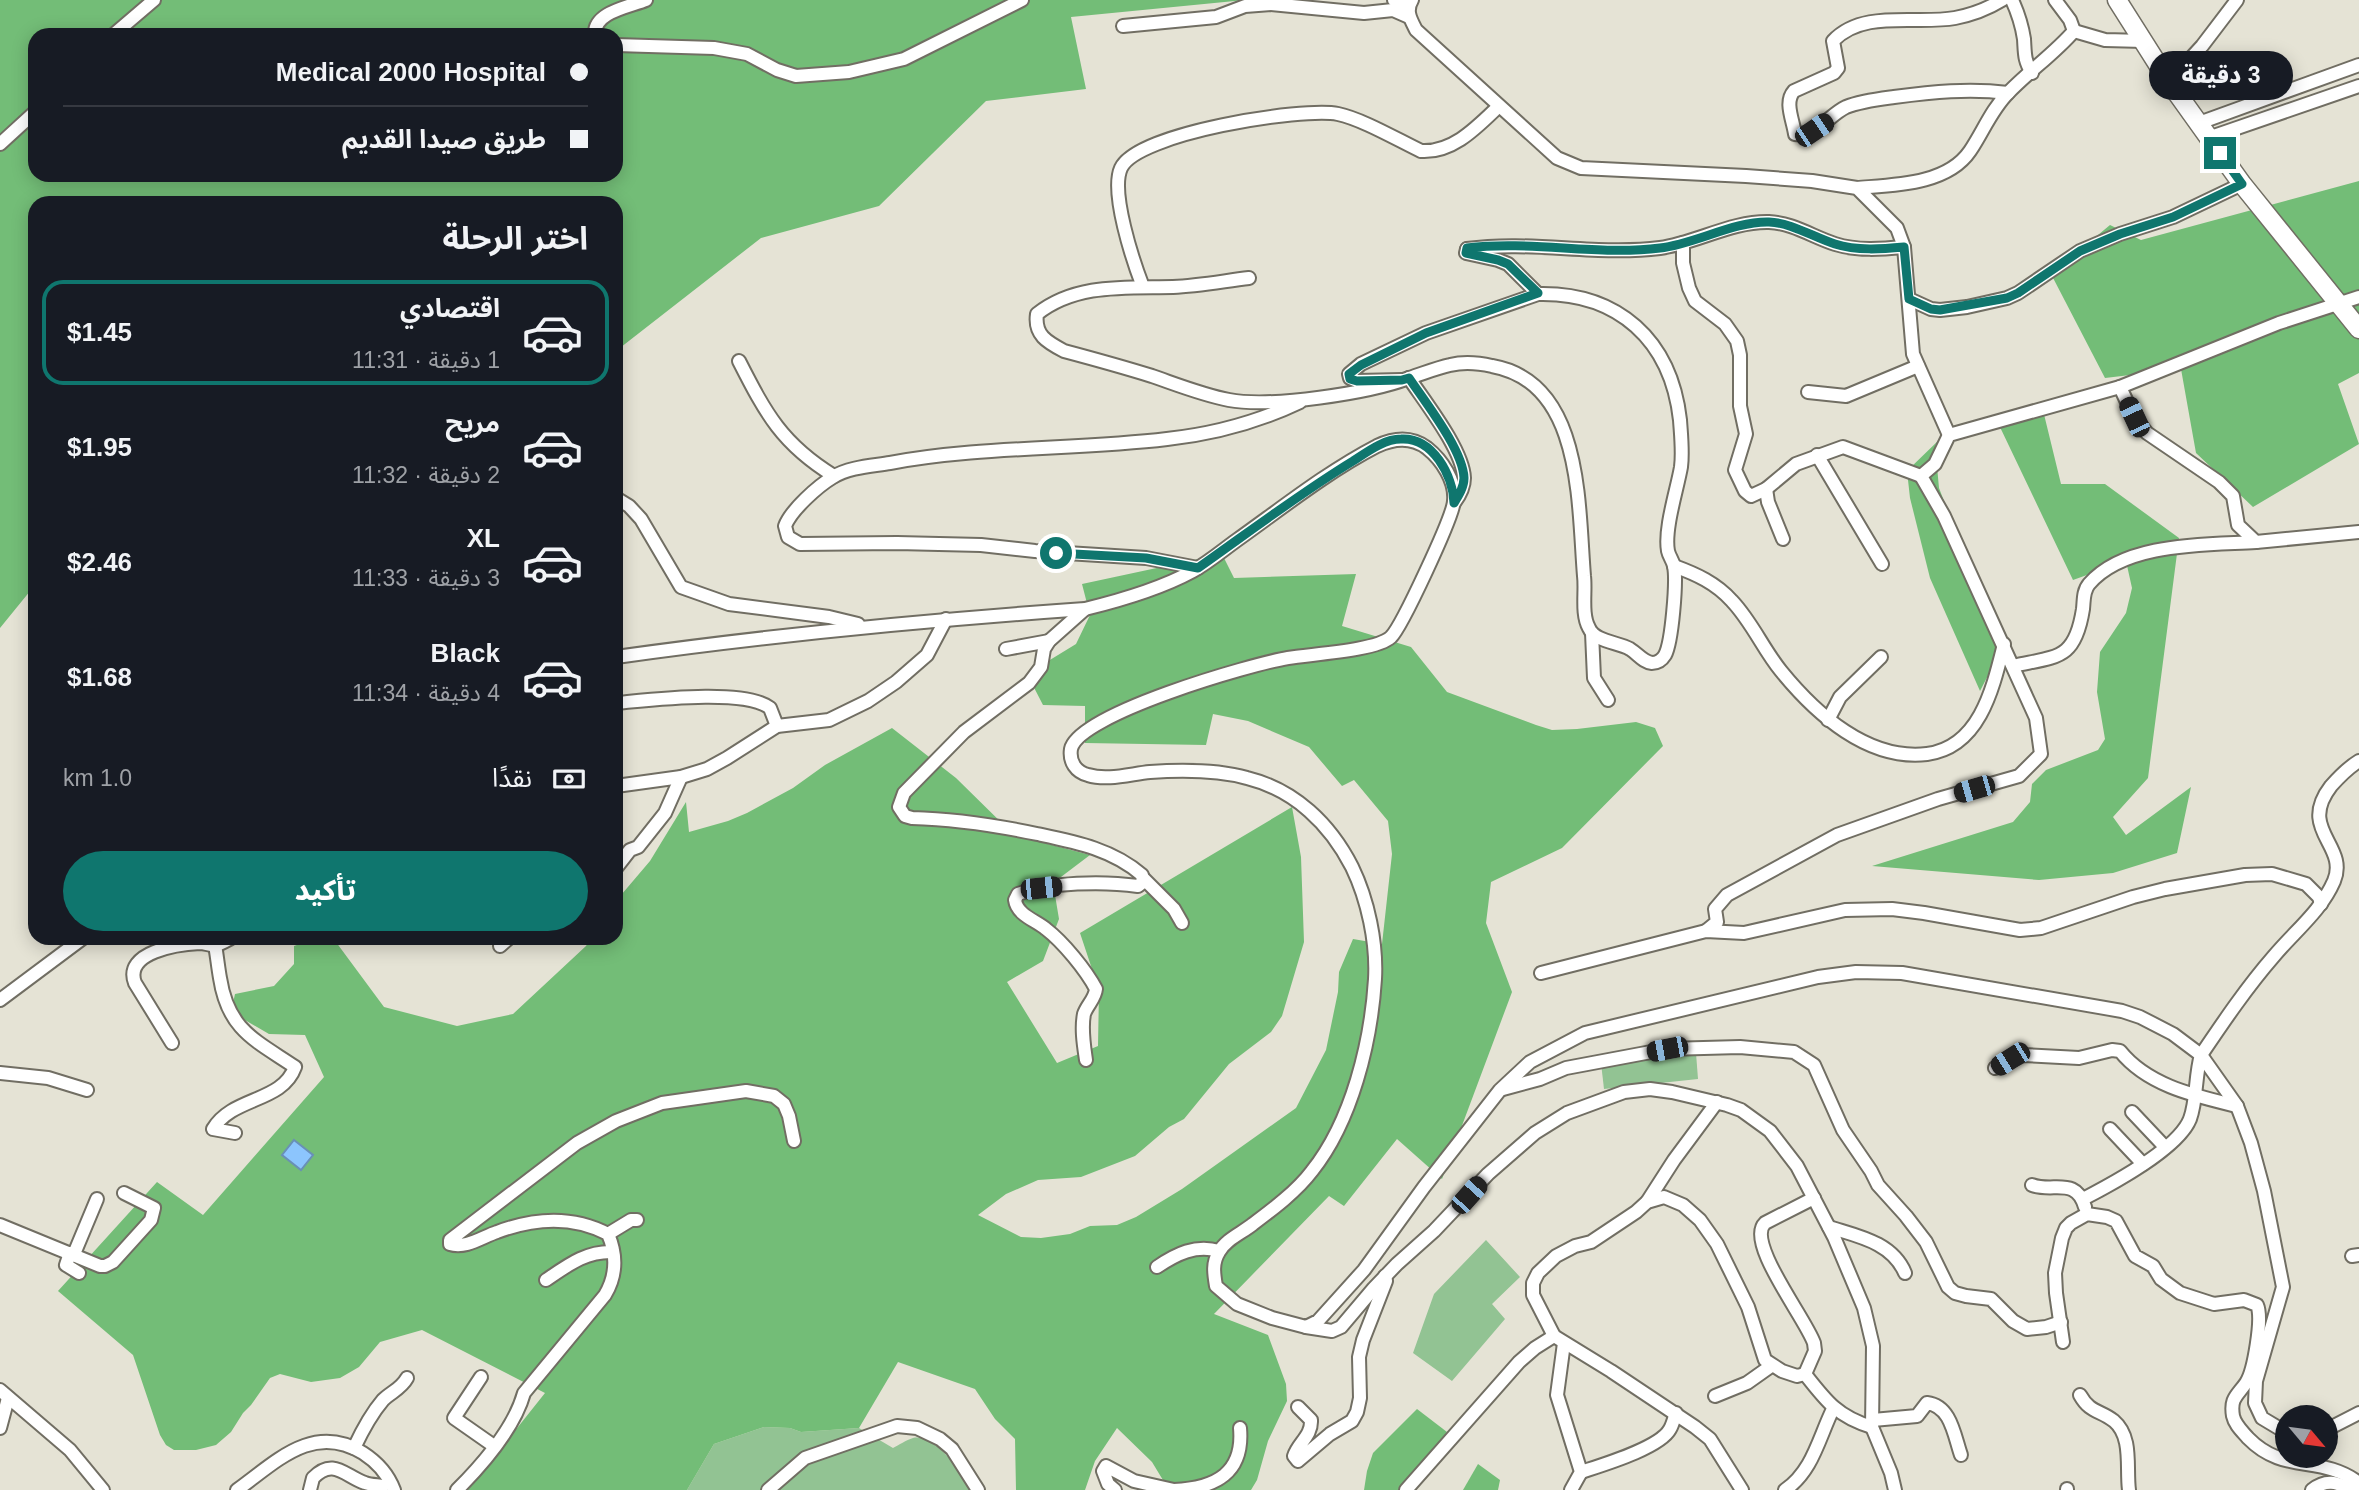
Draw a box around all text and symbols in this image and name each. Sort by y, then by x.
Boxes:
callout: 3 دقيقة [2148,52,2292,100]
text: Medical 2000 Hospital [276,57,546,87]
text: 3 دقيقة [2181,62,2261,88]
car [1791,110,1838,150]
text: طريق صيدا القديم [342,124,546,154]
route end [2204,137,2236,169]
text: اختر الرحلة [442,220,588,256]
text: اقتصادي [400,293,500,323]
icon: car [521,301,584,364]
text: $1.45 [67,317,132,347]
text: 1 دقيقة · 11:31 [352,347,500,373]
car [2116,394,2153,440]
text: مريح [445,408,500,438]
icon: car [521,416,584,479]
text: $1.95 [67,432,132,462]
text: 2 دقيقة · 11:32 [352,462,500,488]
text: XL [467,523,500,553]
icon: car [521,531,584,594]
route start [1040,537,1072,569]
text: $2.46 [67,547,132,577]
text: 3 دقيقة · 11:33 [352,565,500,591]
text: Black [431,638,500,668]
icon: car [521,646,584,709]
text: $1.68 [67,662,132,692]
text: 4 دقيقة · 11:34 [352,680,500,706]
icon: cash [550,760,588,798]
text: نقدًا [492,763,532,793]
text: 1.0 km [63,765,132,791]
car [1951,773,1998,805]
button: تأكيد [63,851,588,931]
car [1020,875,1063,901]
car [1645,1035,1690,1063]
car [1987,1039,2034,1079]
car [1448,1172,1491,1218]
north arrow [2275,1405,2338,1468]
map controls [2275,1405,2338,1468]

